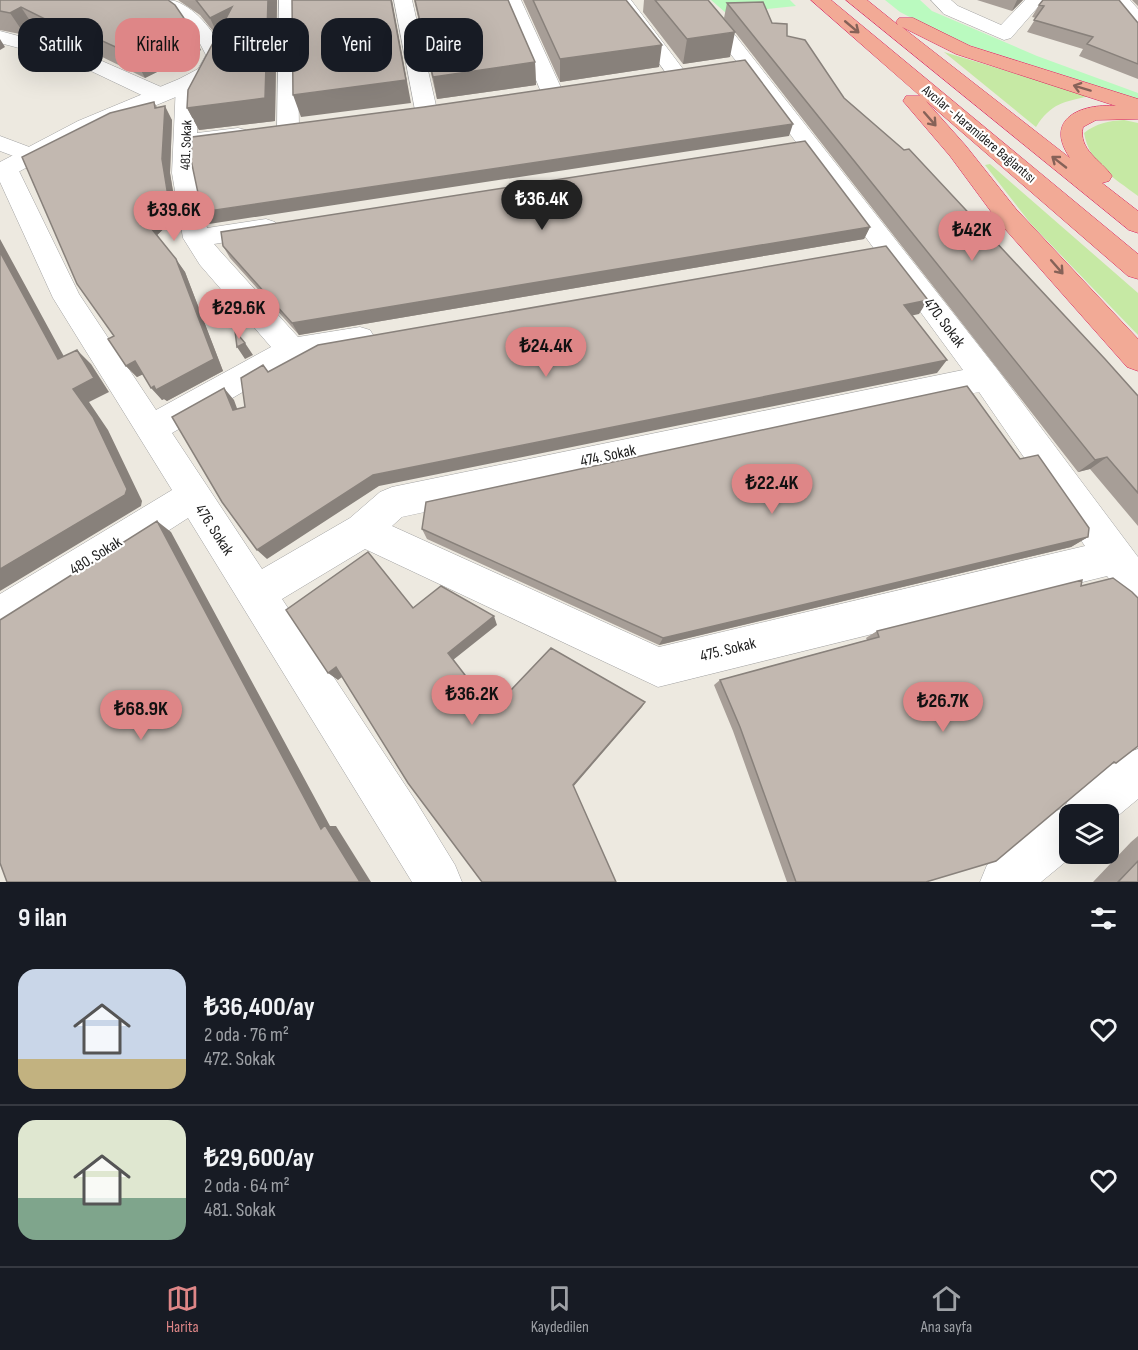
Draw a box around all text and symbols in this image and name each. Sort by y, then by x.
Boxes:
chip: Satılık [18,18,103,72]
chip: Kiralık [115,18,200,72]
chip: Filtreler [212,18,309,72]
chip: Yeni [321,18,392,72]
chip: Daire [404,18,483,72]
one-way arrow [844,20,859,34]
street label: Avcılar - Haramidere Bağlantısı [918,81,1039,187]
one-way arrow [1073,82,1092,93]
one-way arrow [923,111,936,127]
street label: 481. Sokak [177,119,195,170]
one-way arrow [1051,156,1067,169]
pin: ₺36.4K [493,180,591,231]
text: ₺36.4K [515,187,569,211]
pin: ₺39.6K [125,191,223,242]
text: ₺39.6K [147,198,201,222]
pin: ₺42K [936,211,1008,262]
text: ₺42K [952,218,992,242]
one-way arrow [1050,259,1064,274]
pin: ₺29.6K [190,289,288,340]
street label: 470. Sokak [919,295,969,351]
text: ₺29.6K [213,296,265,320]
pin: ₺24.4K [497,327,595,378]
text: ₺24.4K [519,334,573,358]
street label: 474. Sokak [578,441,638,471]
pin: ₺22.4K [723,464,821,515]
text: ₺22.4K [746,471,798,495]
street label: 476. Sokak [190,501,238,559]
street label: 480. Sokak [66,533,126,579]
street label: 475. Sokak [698,634,758,666]
pin: ₺36.2K [423,675,521,726]
text: ₺36.2K [445,682,499,706]
pin: ₺26.7K [894,682,992,733]
text: ₺26.7K [917,689,969,713]
pin: ₺68.9K [92,690,190,741]
text: ₺68.9K [114,697,168,721]
map controls [1059,804,1119,864]
button: layers [1059,804,1119,864]
icon: filters [1087,902,1120,935]
text: 9 ilan [18,903,67,934]
text: ₺36,400/ay [204,992,315,1023]
icon: home [66,993,138,1065]
icon: heart [1087,1013,1120,1046]
text: 2 oda · 76 m² [204,1023,289,1047]
text: 472. Sokak [204,1047,275,1071]
text: ₺29,600/ay [204,1143,314,1174]
icon: home [66,1144,138,1216]
icon: heart [1087,1164,1120,1197]
text: 2 oda · 64 m² [204,1174,290,1198]
text: 481. Sokak [204,1198,276,1222]
tab: Harita [166,1282,199,1337]
tab: Kaydedilen [531,1282,589,1337]
tab: Ana sayfa [921,1282,972,1337]

